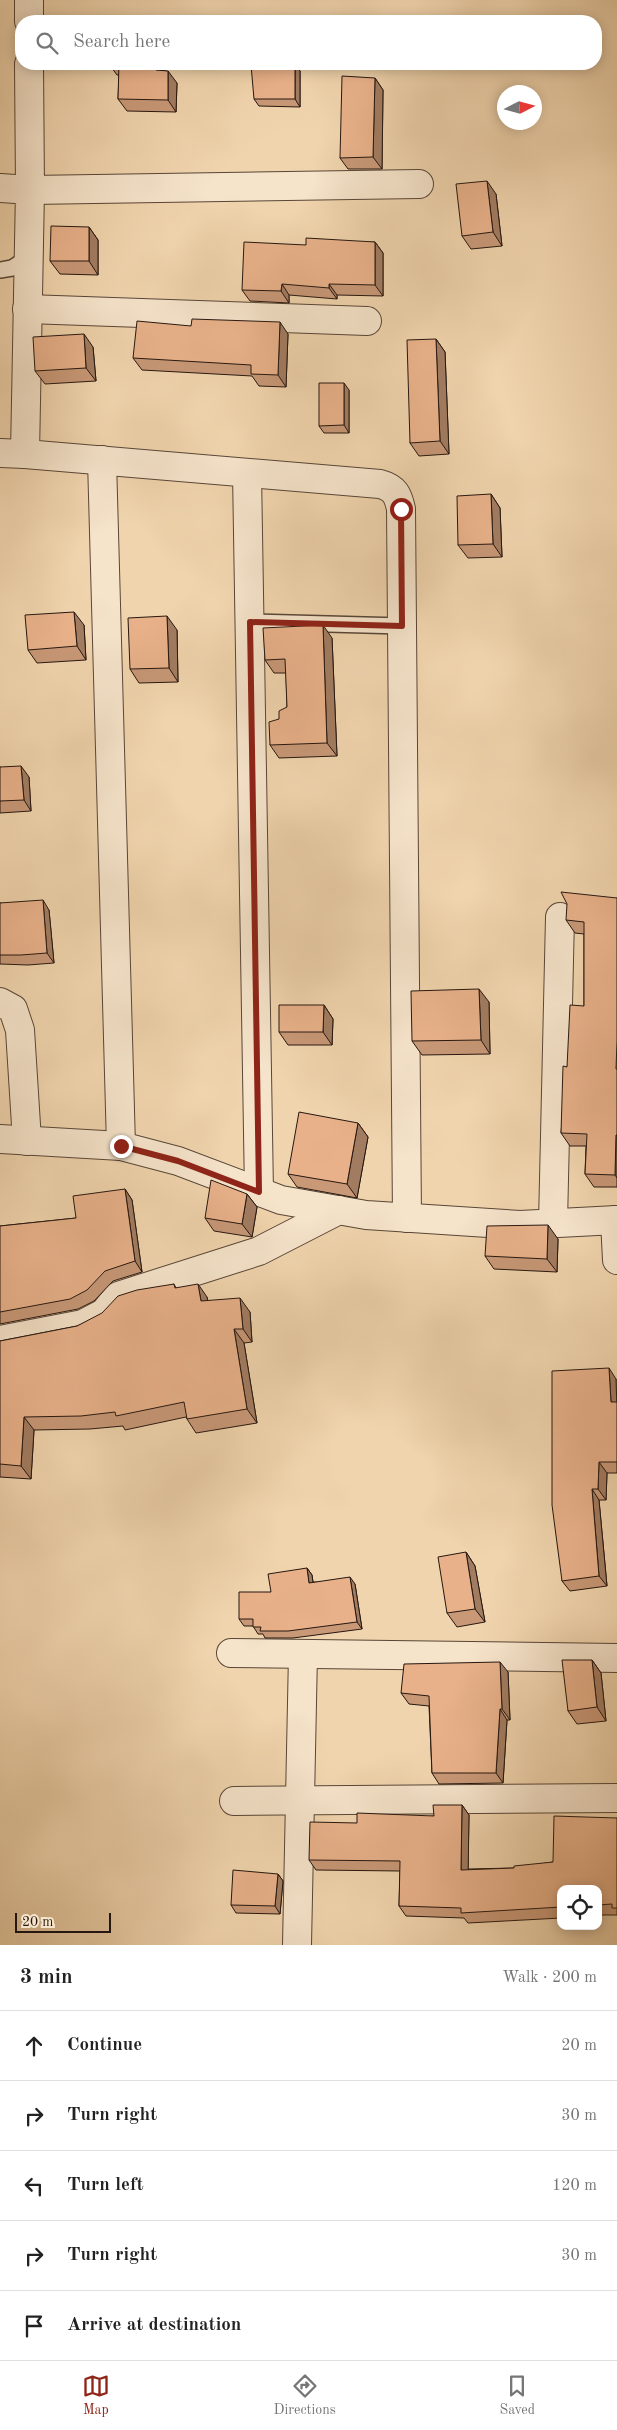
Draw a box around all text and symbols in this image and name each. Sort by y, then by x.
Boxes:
search box [15,15,602,70]
icon: search [33,29,61,57]
text: Search here [73,33,170,52]
north arrow [497,85,542,130]
route start [390,498,413,521]
route end [110,1135,133,1158]
map controls [557,1885,602,1930]
button: locate [557,1885,602,1930]
scale bar [15,1910,111,1933]
text: 20 m [22,1915,53,1929]
text: 3 min [20,1967,73,1988]
text: Walk · 200 m [502,1970,597,1986]
icon: ahead [20,2032,48,2060]
text: Continue [67,2036,142,2055]
text: 20 m [561,2038,597,2054]
icon: right [20,2102,48,2130]
text: Turn right [67,2106,157,2125]
text: 30 m [561,2108,597,2124]
icon: left [20,2172,48,2200]
text: Turn left [67,2176,144,2195]
text: 120 m [552,2178,597,2194]
icon: right [20,2242,48,2270]
text: Turn right [67,2246,157,2265]
text: 30 m [561,2248,597,2264]
icon: arrive [20,2312,48,2340]
text: Arrive at destination [67,2316,241,2335]
tab: Map [82,2372,110,2419]
tab: Directions [274,2372,336,2419]
tab: Saved [499,2372,535,2419]

